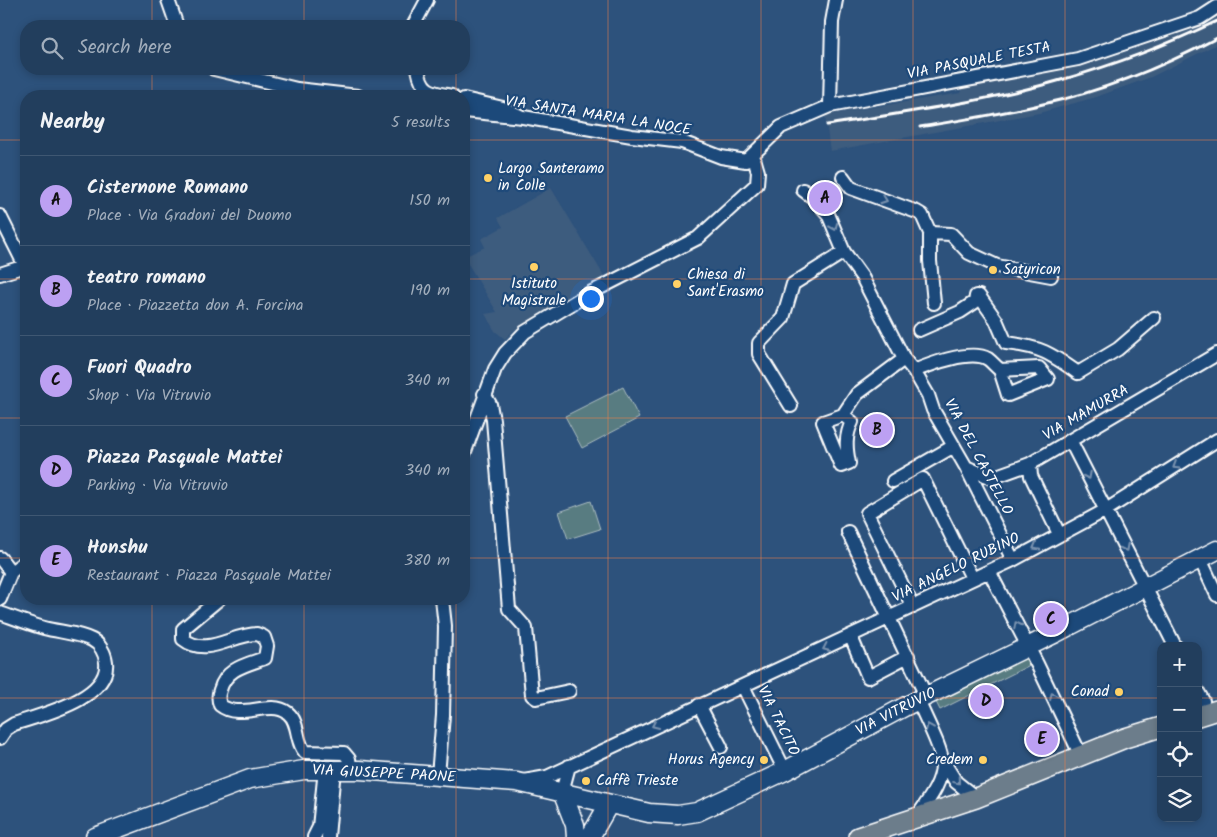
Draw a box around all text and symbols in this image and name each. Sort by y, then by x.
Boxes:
search box [20,20,470,75]
text: Search here [78,33,172,63]
icon: search [38,34,66,62]
street label: VIA PASQUALE TESTA [905,35,1053,87]
street label: VIA SANTA MARIA LA NOCE [503,89,694,143]
text: Nearby [40,106,105,139]
text: 5 results [391,110,450,135]
place label: Largo Santeramo in Colle [498,157,605,198]
marker: Largo Santeramo in Colle [482,172,494,184]
text: Cisternone Romano [87,173,248,203]
pin: A [809,179,841,217]
text: A [51,188,61,213]
text: 150 m [409,188,450,213]
one-way arrow [879,194,888,204]
text: Place · Via Gradoni del Duomo [87,203,292,228]
one-way arrow [827,222,838,231]
place label: Satyricon [1003,258,1061,282]
marker: Istituto Magistrale [528,261,540,273]
text: teatro romano [87,263,206,293]
place label: Chiesa di Sant'Erasmo [687,263,764,304]
marker: Satyricon [987,264,999,276]
place label: Istituto Magistrale [502,272,566,313]
text: B [51,278,61,303]
text: 190 m [410,278,450,303]
marker: Chiesa di Sant'Erasmo [671,278,683,290]
your location [578,286,604,312]
text: Place · Piazzetta don A. Forcina [87,293,304,318]
text: Fuori Quadro [87,353,192,383]
text: C [51,368,61,393]
text: 340 m [405,368,450,393]
street label: VIA MAMURRA [1038,379,1134,447]
text: Shop · Via Vitruvio [87,383,211,408]
street label: VIA DEL CASTELLO [937,394,1019,520]
pin: B [861,411,893,449]
text: Piazza Pasquale Mattei [87,443,282,473]
text: D [51,458,61,483]
text: 340 m [405,458,450,483]
one-way arrow [1172,459,1181,469]
one-way arrow [1082,471,1092,480]
text: Parking · Via Vitruvio [87,473,228,498]
street label: VIA ANGELO RUBINO [888,527,1024,609]
text: Honshu [87,533,147,563]
one-way arrow [1032,541,1041,551]
one-way arrow [1119,543,1129,552]
text: E [52,548,60,573]
text: 380 m [404,548,450,573]
text: Restaurant · Piazza Pasquale Mattei [87,563,331,588]
pin: C [1035,600,1067,638]
one-way arrow [1013,621,1023,630]
one-way arrow [822,642,831,653]
map controls [1157,642,1202,822]
button: + [1157,642,1202,687]
place label: Conad [1071,680,1110,704]
street label: VIA VITRUVIO [851,681,941,743]
street label: VIA TACITO [751,682,805,760]
pin: D [970,682,1002,720]
marker: Conad [1113,686,1125,698]
button: − [1157,687,1202,732]
one-way arrow [1048,692,1059,701]
one-way arrow [651,719,660,730]
pin: E [1026,720,1058,758]
one-way arrow [924,723,934,731]
button: locate [1157,732,1202,777]
place label: Horus Agency [668,748,755,772]
place label: Credem [926,748,973,772]
marker: Horus Agency [758,754,770,766]
marker: Credem [977,754,989,766]
street label: VIA GIUSEPPE PAONE [312,758,458,790]
place label: Caffè Trieste [596,769,678,793]
marker: Caffè Trieste [580,775,592,787]
one-way arrow [952,776,961,785]
button: layers [1157,777,1202,822]

